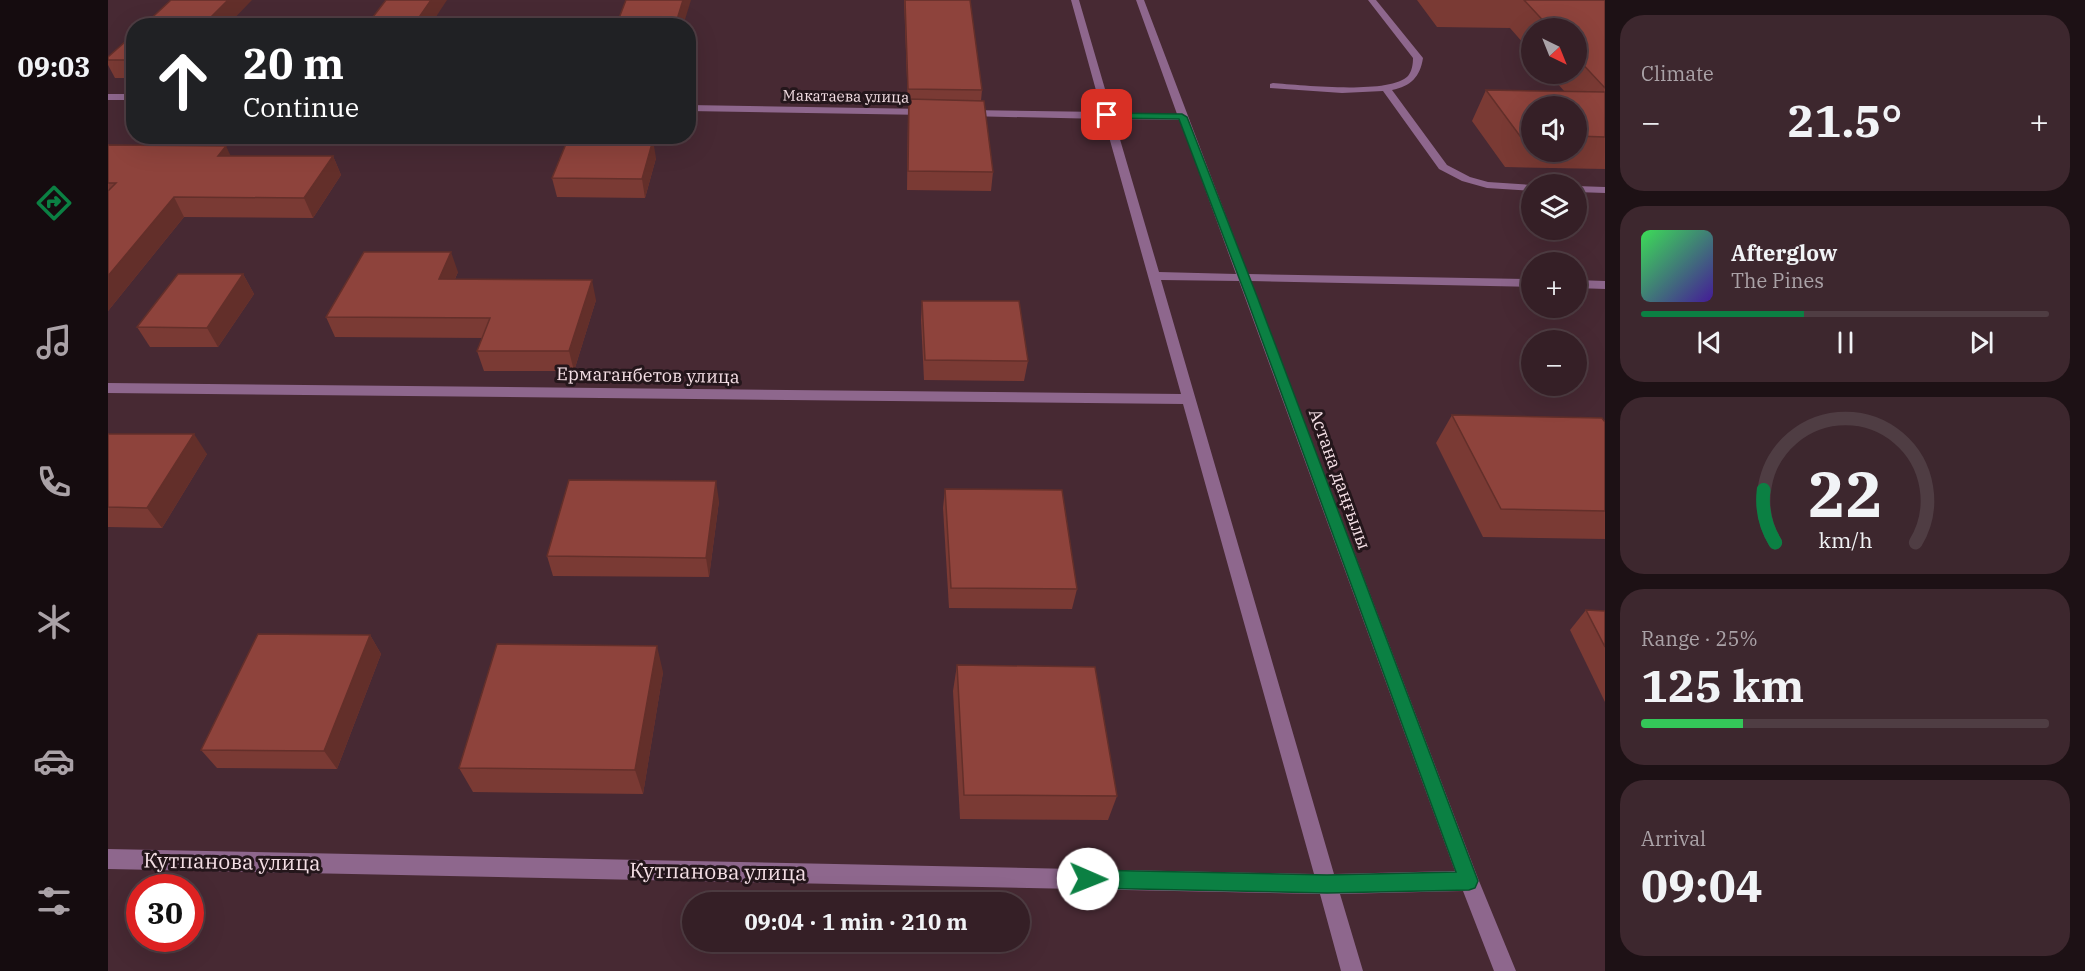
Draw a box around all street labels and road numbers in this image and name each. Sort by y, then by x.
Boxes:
street label: Макатаева улица [783,85,909,107]
street label: Ермаганбетов улица [556,362,740,388]
street label: Астана даңғылы [1304,405,1376,553]
street label: Кутпанова улица [143,845,321,877]
street label: Кутпанова улица [629,855,807,887]

